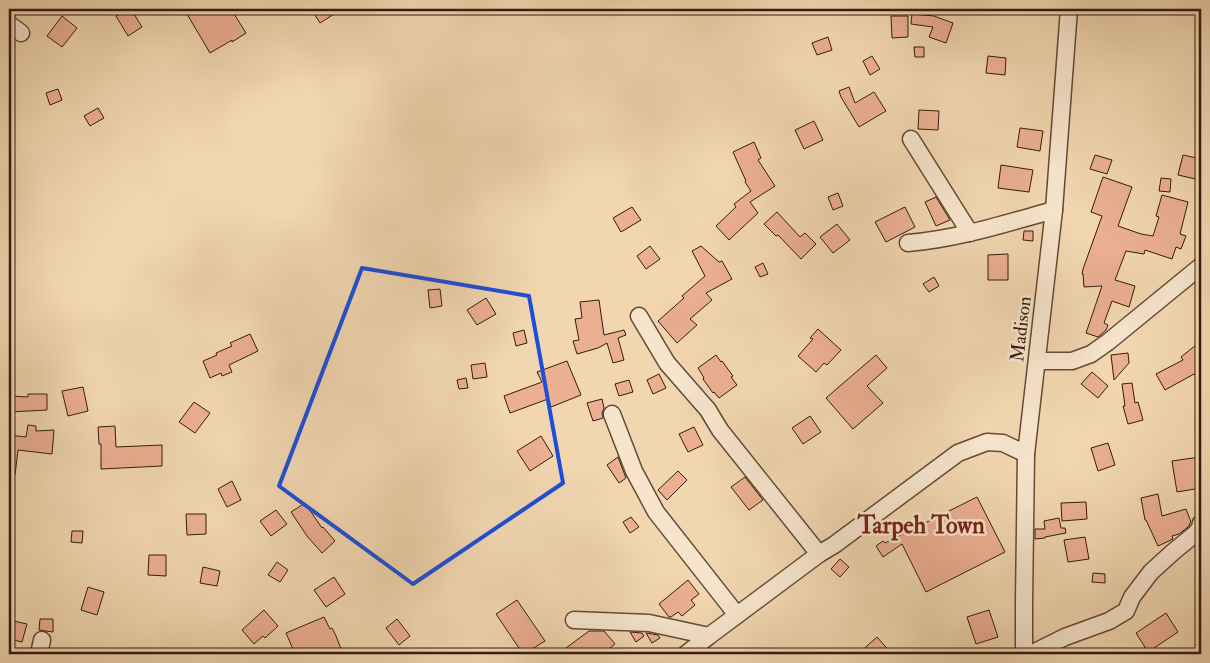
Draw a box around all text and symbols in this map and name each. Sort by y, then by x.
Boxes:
street label: Madison [1005,295,1037,363]
district label: Tarpeh Town [856,510,985,541]

